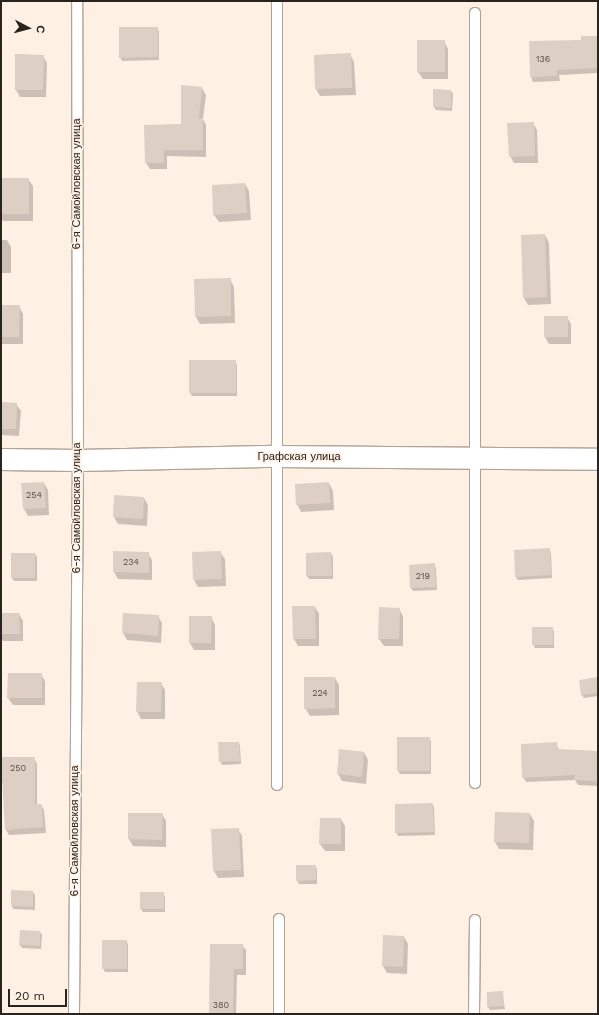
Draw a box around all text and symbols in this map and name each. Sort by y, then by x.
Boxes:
north arrow [8,8,48,48]
text: С [34,25,47,34]
house number: 136 [536,54,550,64]
street label: 6-я Самойловская улица [70,118,84,250]
street label: 6-я Самойловская улица [70,442,84,574]
street label: Графская улица [257,450,341,464]
house number: 254 [26,490,42,500]
house number: 234 [123,557,139,567]
house number: 219 [416,571,430,581]
house number: 224 [312,688,328,698]
house number: 250 [10,763,26,773]
street label: 6-я Самойловская улица [68,765,82,897]
scale bar [10,981,69,1007]
text: 20 m [15,989,45,1003]
house number: 380 [213,1000,229,1010]

